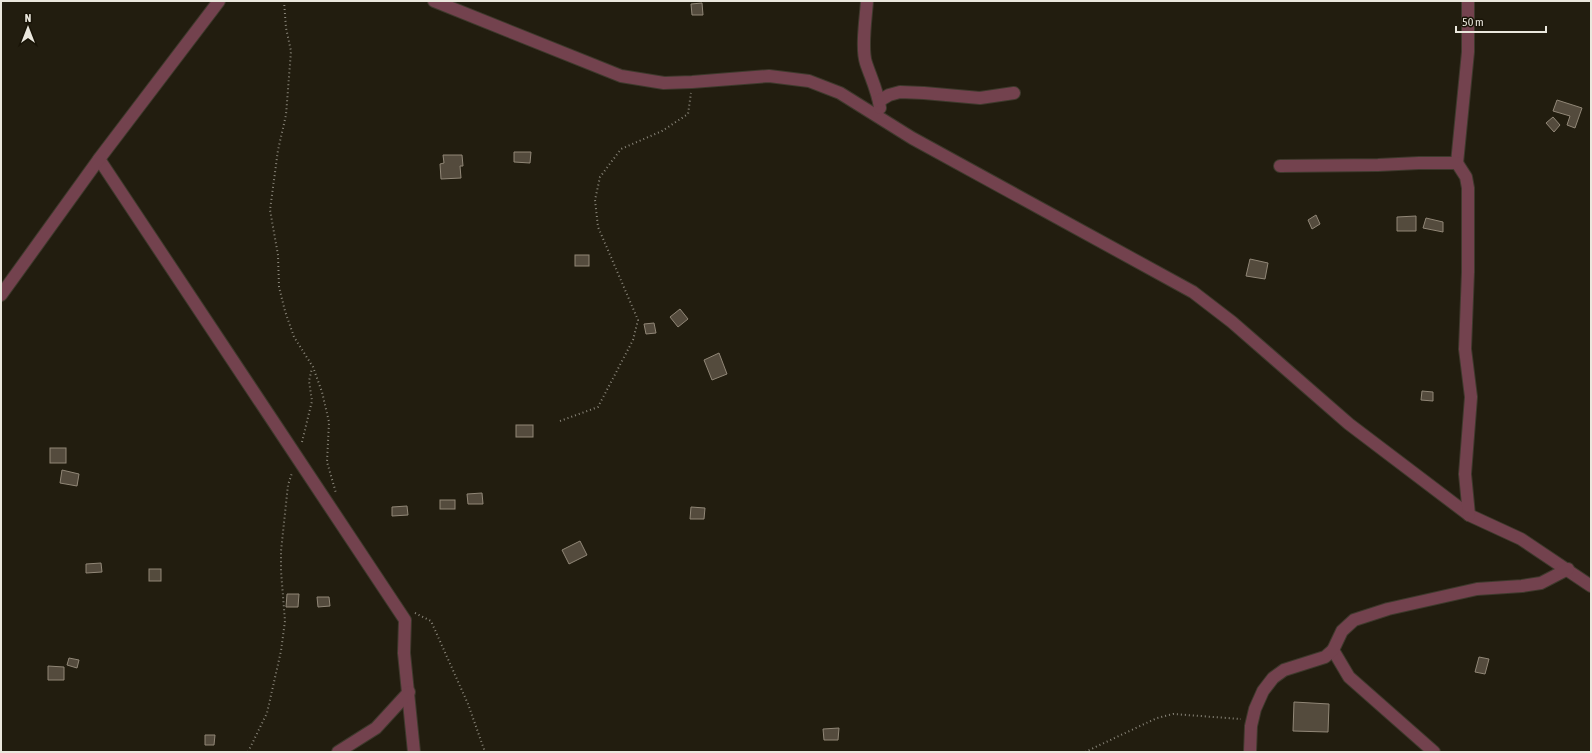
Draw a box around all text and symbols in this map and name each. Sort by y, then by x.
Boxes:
north arrow [8,8,48,48]
scale bar [1456,8,1546,34]
text: N [25,12,31,24]
text: 50 m [1462,15,1484,29]

